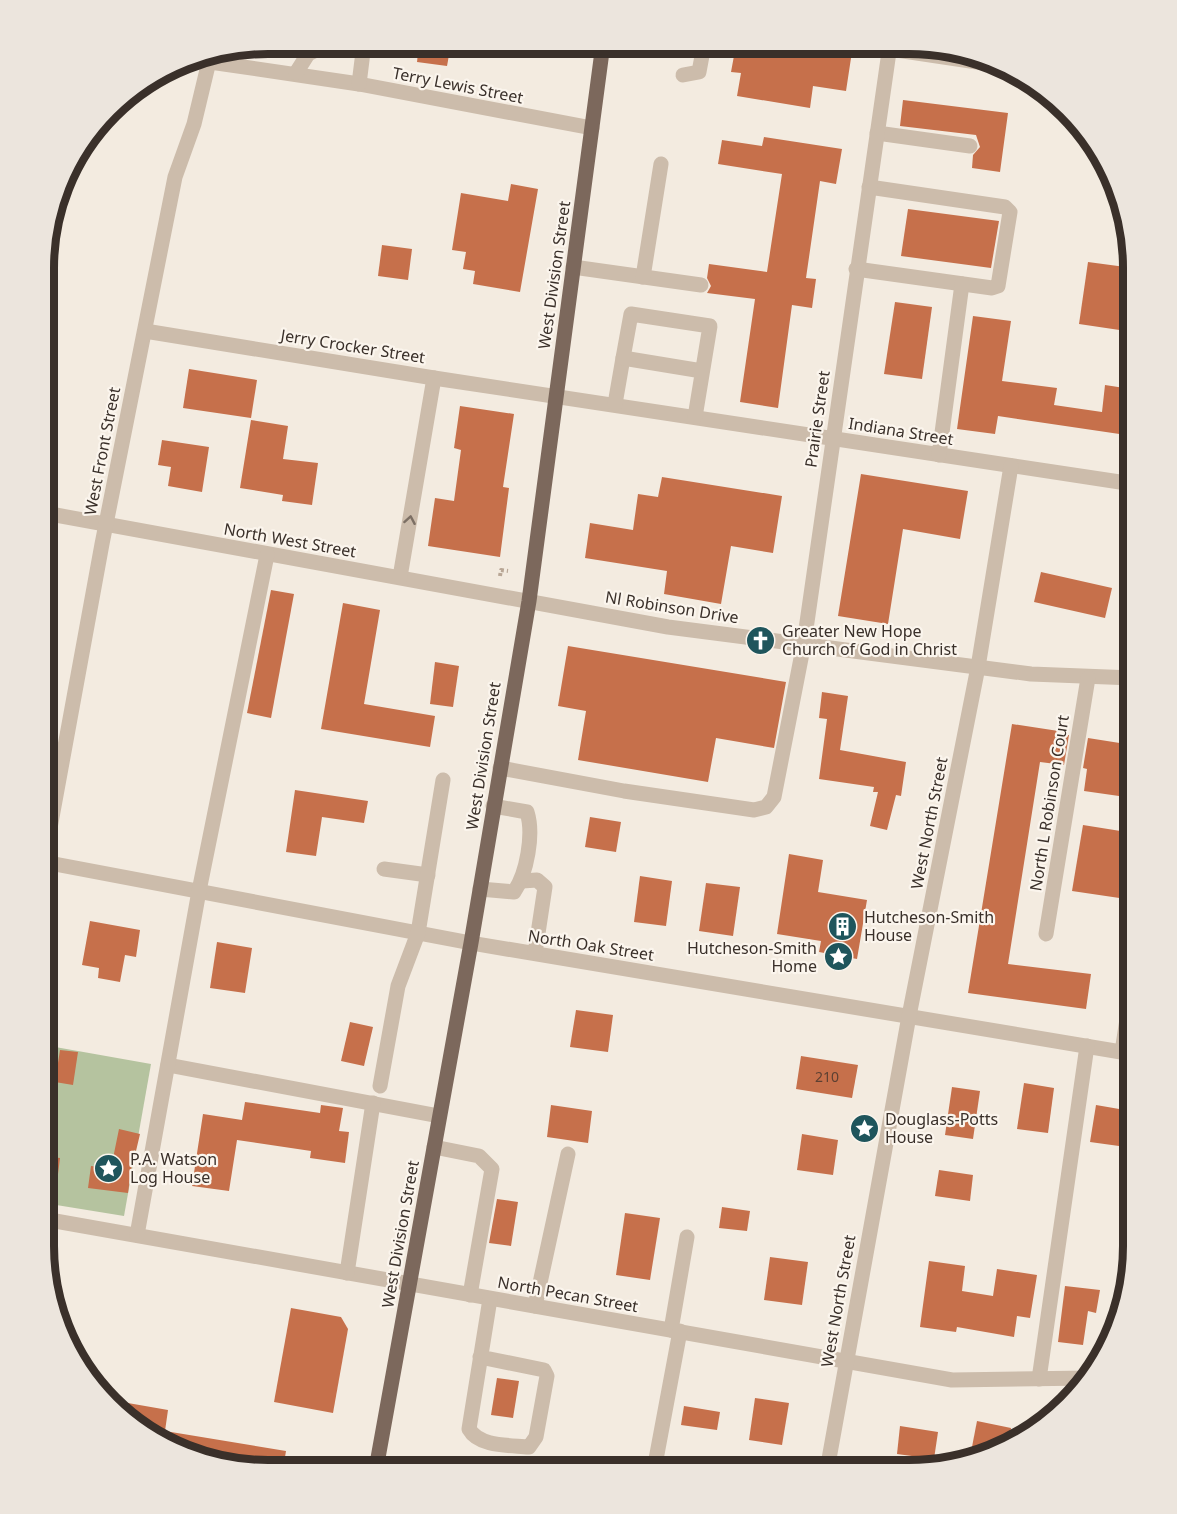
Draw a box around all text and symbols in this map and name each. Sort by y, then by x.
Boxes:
street label: Terry Lewis Street [391,62,525,108]
street label: West Division Street [533,199,575,351]
street label: Jerry Crocker Street [277,323,427,368]
street label: Prairie Street [799,369,835,469]
street label: West Front Street [79,385,125,517]
street label: Indiana Street [847,412,955,450]
one-way arrow [403,515,416,525]
street label: North West Street [222,518,358,563]
street label: Nl Robinson Drive [604,586,740,628]
place label: Greater New Hope Church of God in Christ [782,620,957,660]
church icon: Greater New Hope Church of God in Christ [745,624,777,656]
street label: West Division Street [460,680,506,832]
street label: North L Robinson Court [1024,713,1074,893]
street label: West North Street [905,755,953,891]
place label: Hutcheson-Smith House [864,906,994,946]
building icon: Hutcheson-Smith House [827,910,859,942]
street label: North Oak Street [526,924,656,966]
place label: Hutcheson-Smith Home [687,937,817,977]
place icon: Hutcheson-Smith Home [822,941,854,973]
house number: 210 [815,1067,839,1086]
place label: Douglass-Potts House [885,1108,998,1148]
place icon: Douglass-Potts House [848,1112,880,1144]
place label: P.A. Watson Log House [130,1148,217,1188]
place icon: P.A. Watson Log House [93,1152,125,1184]
street label: West Division Street [376,1158,424,1310]
street label: West North Street [816,1233,861,1369]
street label: North Pecan Street [496,1271,640,1317]

